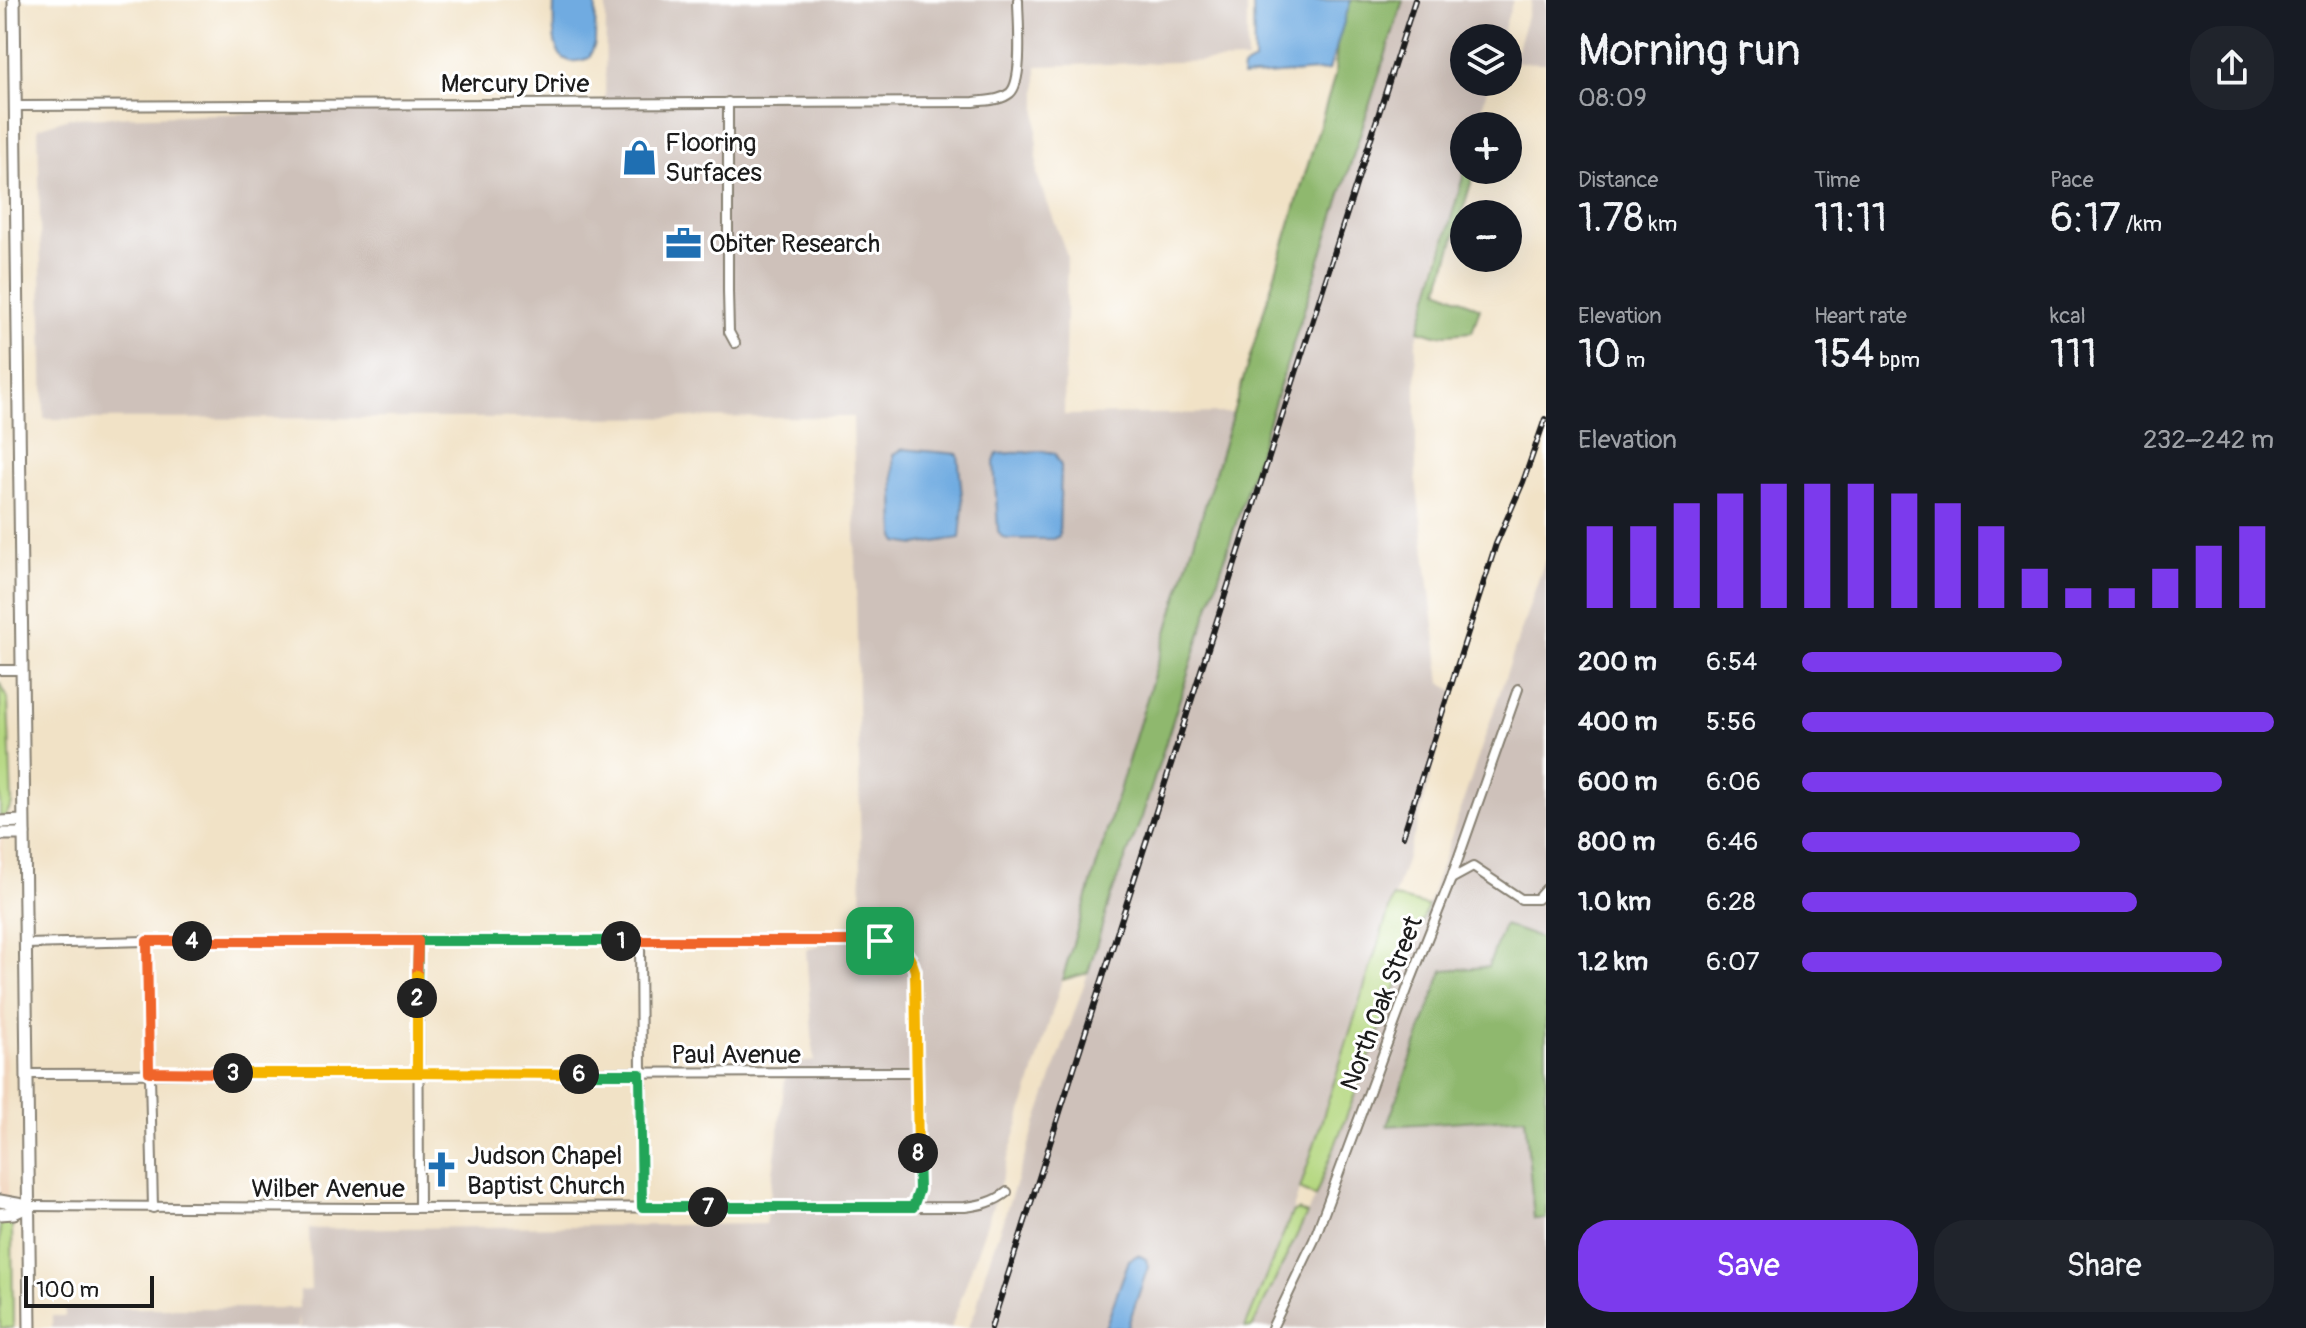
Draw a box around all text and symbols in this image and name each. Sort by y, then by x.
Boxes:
map controls [1450,24,1522,272]
button: layers [1450,24,1522,96]
text: Morning run [1578,24,1801,79]
button: share [2190,26,2274,110]
street label: Mercury Drive [441,68,589,100]
text: 08:09 [1578,82,1647,114]
button: + [1450,112,1522,184]
place label: Flooring Surfaces [665,127,762,189]
shop icon: Flooring Surfaces [620,138,658,176]
text: Distance [1578,166,1658,194]
text: Time [1814,166,1860,194]
text: Pace [2050,166,2094,194]
text: 1.78 [1578,194,1644,243]
text: 11:11 [1814,194,1887,243]
text: 6:17 [2050,194,2121,243]
button: − [1450,200,1522,272]
text: km [1644,210,1677,238]
text: /km [2121,210,2162,238]
office icon: Obiter Research [664,224,702,262]
place label: Obiter Research [709,228,880,260]
text: Elevation [1578,302,1662,330]
text: Heart rate [1814,302,1907,330]
text: kcal [2050,302,2086,330]
text: 10 [1578,330,1621,379]
text: 154 [1814,330,1875,379]
text: 111 [2050,330,2097,379]
text: m [1621,346,1645,374]
text: bpm [1875,346,1920,374]
text: Elevation [1578,424,1677,456]
text: 232–242 m [2143,424,2274,456]
text: 200 m [1578,646,1657,678]
text: 6:54 [1706,646,1757,678]
text: 400 m [1578,706,1657,738]
text: 5:56 [1706,706,1756,738]
text: 600 m [1578,766,1657,798]
text: 6:06 [1706,766,1761,798]
text: 800 m [1578,826,1655,858]
text: 6:46 [1706,826,1758,858]
text: 1.0 km [1578,886,1651,918]
text: 6:28 [1706,886,1756,918]
pin [846,907,914,975]
street label: North Oak Street [1334,911,1430,1095]
icon: arrive [858,919,902,963]
pin: 4 [172,921,212,961]
pin: 1 [601,921,641,961]
text: 4 [186,927,198,955]
text: 1 [617,927,625,955]
text: 1.2 km [1578,946,1648,978]
text: 6:07 [1706,946,1760,978]
pin: 2 [397,978,437,1018]
text: 2 [411,984,423,1012]
street label: Paul Avenue [671,1039,801,1071]
pin: 3 [213,1053,253,1093]
pin: 6 [559,1054,599,1094]
text: 3 [227,1059,239,1087]
text: 6 [573,1060,585,1088]
pin: 8 [898,1133,938,1173]
text: 8 [912,1139,924,1167]
place label: Judson Chapel Baptist Church [467,1140,625,1202]
church icon: Judson Chapel Baptist Church [422,1151,460,1189]
street label: Wilber Avenue [251,1173,405,1205]
pin: 7 [688,1187,728,1227]
text: 7 [702,1193,714,1221]
button: Save [1578,1220,1918,1312]
button: Share [1934,1220,2274,1312]
scale bar [24,1272,154,1308]
text: 100 m [36,1276,99,1304]

